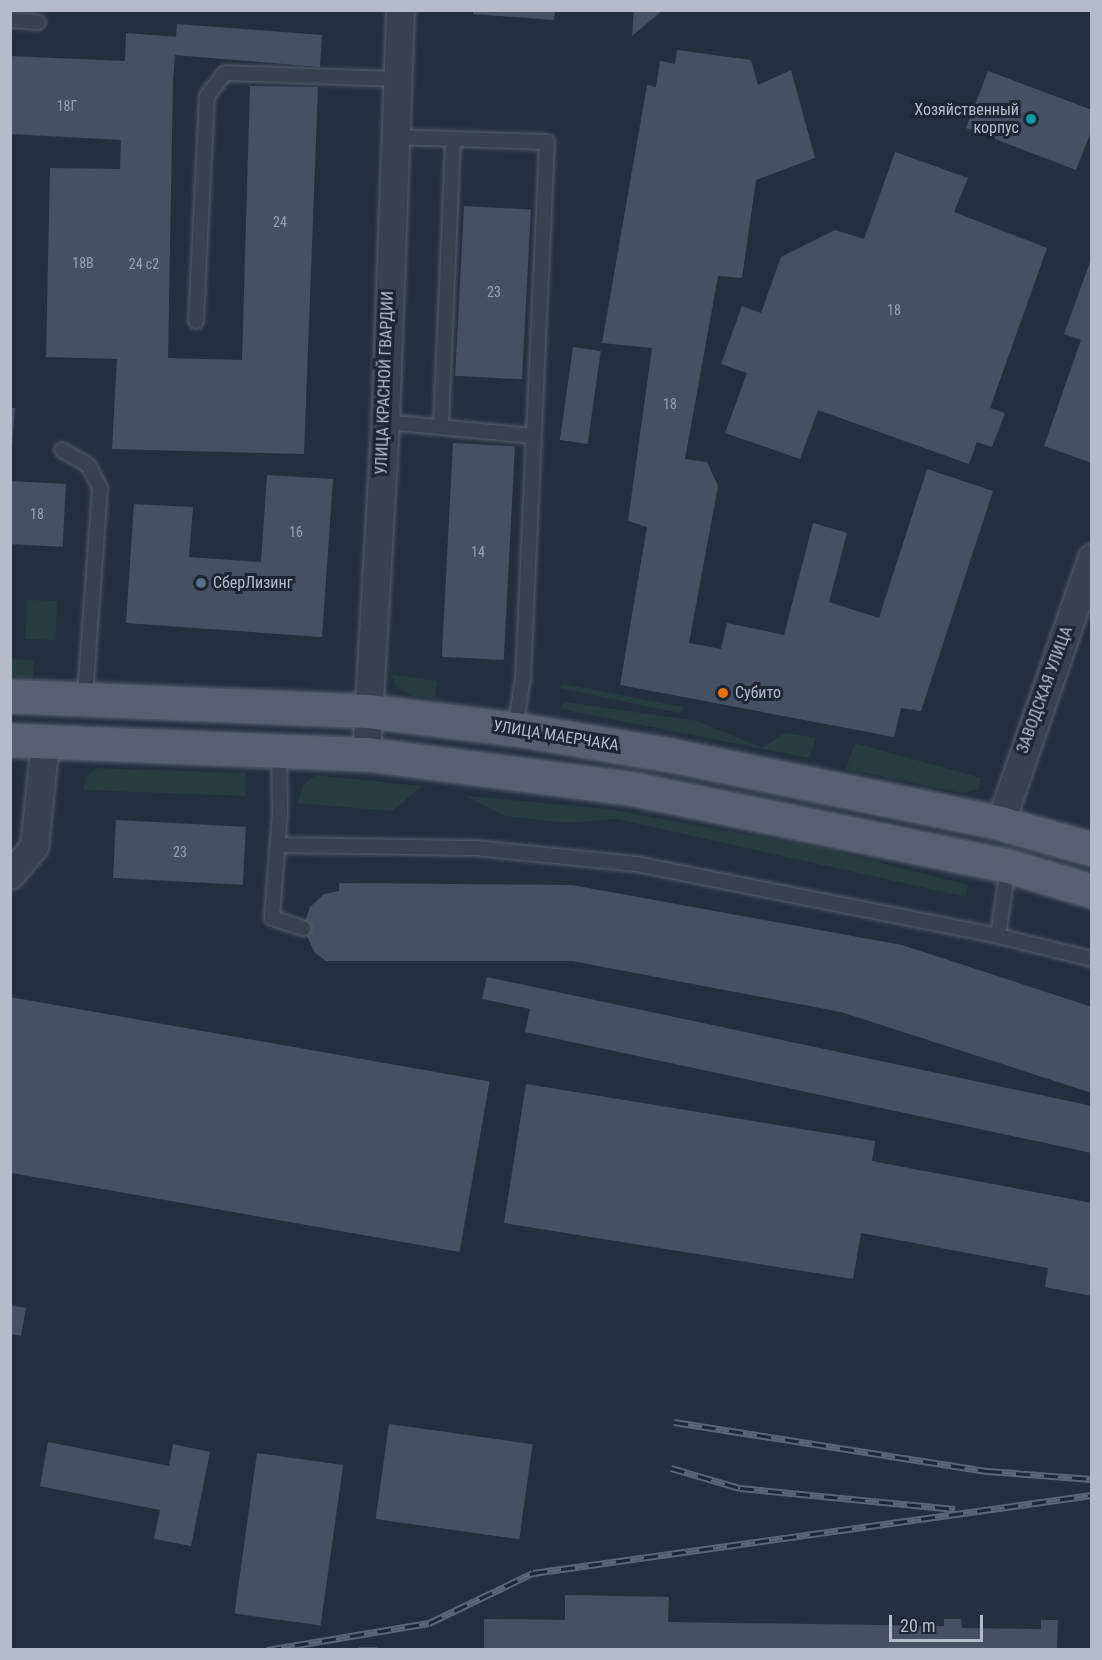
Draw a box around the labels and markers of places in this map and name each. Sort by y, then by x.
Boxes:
place label: Хозяйственный корпус [914,100,1019,138]
marker: Хозяйственный корпус [1024,112,1038,126]
place label: СберЛизинг [213,573,293,593]
marker: СберЛизинг [194,576,208,590]
place label: Субито [735,683,781,703]
marker: Субито [716,686,730,700]

